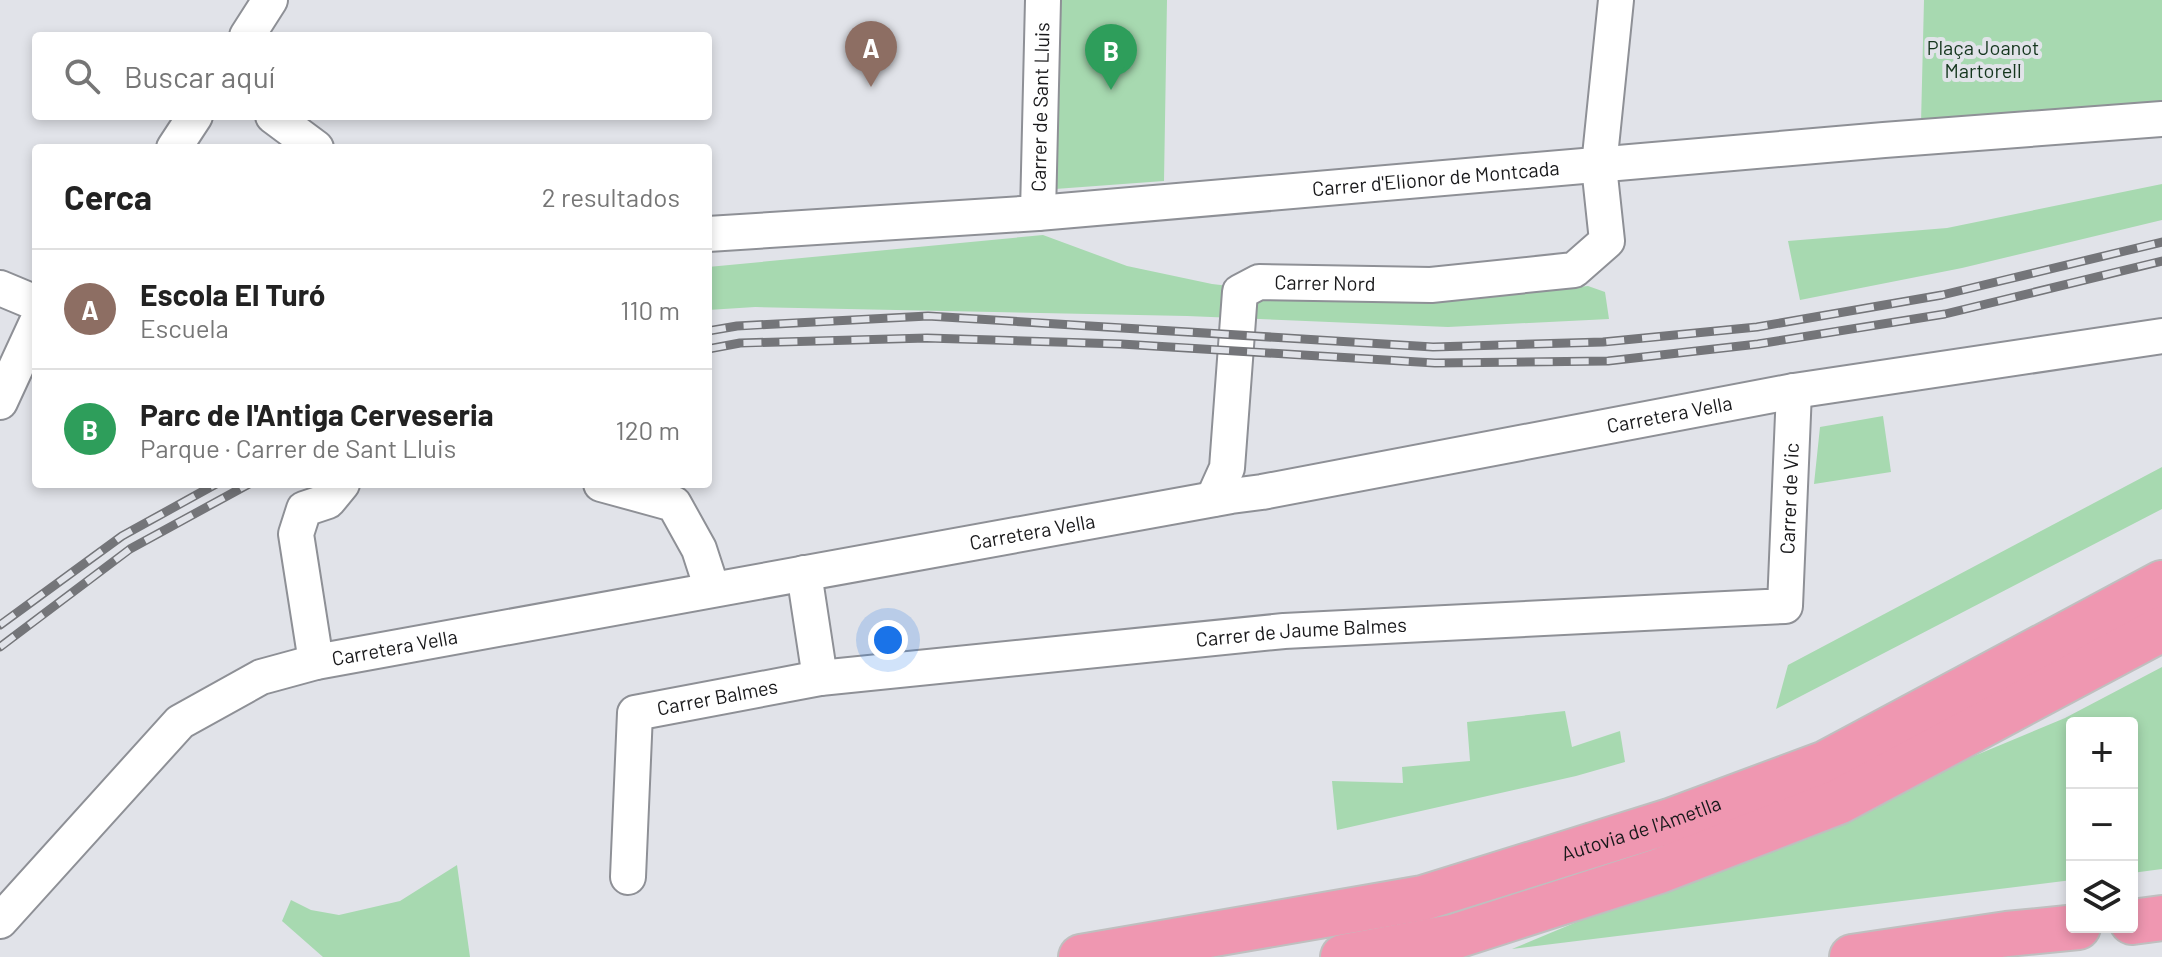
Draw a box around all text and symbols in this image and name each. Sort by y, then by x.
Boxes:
pin: A [845,21,897,87]
street label: Carrer de Sant Lluis [1026,22,1053,192]
pin: B [1085,24,1137,90]
search box [32,32,712,120]
park label: Plaça Joanot Martorell [1927,35,2039,82]
icon: search [60,54,104,98]
text: Buscar aquí [124,58,275,94]
street label: Carrer d'Elionor de Montcada [1311,155,1560,200]
text: Cerca [64,176,152,217]
text: 2 resultados [542,181,680,212]
street label: Carrer Nord [1274,269,1376,295]
text: Escola El Turó [140,276,325,312]
text: A [81,294,99,325]
text: 110 m [620,294,680,325]
text: Escuela [140,312,229,343]
street label: Carretera Vella [1605,390,1734,437]
text: Parc de l'Antiga Cerveseria [140,396,494,432]
text: B [82,414,98,445]
text: 120 m [616,414,680,445]
text: Parque · Carrer de Sant Lluis [140,432,456,463]
street label: Carrer de Vic [1774,442,1803,555]
street label: Carretera Vella [967,508,1097,554]
street label: Carrer de Jaume Balmes [1195,612,1407,651]
your location [868,620,908,660]
street label: Carretera Vella [330,624,459,670]
street label: Carrer Balmes [655,673,780,720]
map controls [2066,717,2138,933]
button: + [2066,717,2138,789]
button: − [2066,789,2138,861]
street label: Autovia de l'Ametlla [1558,790,1724,865]
button: layers [2066,861,2138,933]

